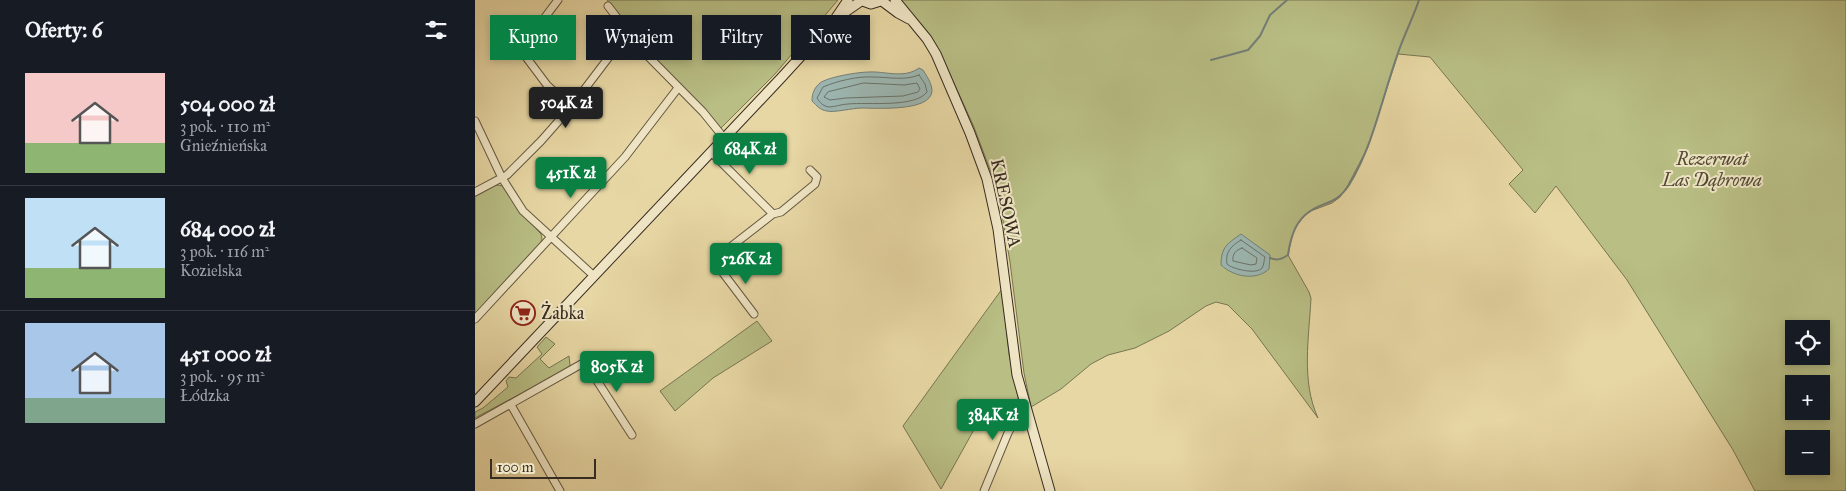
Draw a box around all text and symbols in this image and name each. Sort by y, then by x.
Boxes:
chip: Kupno [490,15,576,60]
chip: Wynajem [586,15,692,60]
chip: Filtry [702,15,781,60]
chip: Nowe [791,15,870,60]
icon: filters [422,16,450,44]
text: Oferty: 6 [25,17,103,43]
pin: 504K zł [520,86,612,129]
text: 504 000 zł [180,91,275,117]
icon: home [65,93,125,153]
text: 504K zł [540,93,592,112]
text: 3 pok. · 110 m² [180,117,271,136]
pin: 684K zł [704,132,796,175]
text: Gnieźnieńska [180,136,267,155]
text: 684K zł [724,139,776,158]
park label: Rezerwat Las Dąbrowa [1661,148,1762,191]
pin: 451K zł [525,156,617,199]
street label: KRESOWA [986,156,1026,250]
text: 451K zł [546,163,596,182]
text: 684 000 zł [180,216,275,242]
icon: home [65,218,125,278]
text: 3 pok. · 116 m² [180,242,269,261]
pin: 526K zł [700,242,792,285]
text: 526K zł [721,249,771,268]
text: Kozielska [180,261,242,280]
supermarket icon: Żabka [510,300,536,326]
place label: Żabka [541,301,585,324]
map controls [1785,320,1830,475]
button: locate [1785,320,1830,365]
text: 451 000 zł [180,341,271,367]
icon: home [65,343,125,403]
pin: 805K zł [571,350,663,393]
text: 805K zł [591,357,643,376]
text: 3 pok. · 95 m² [180,367,265,386]
button: + [1785,375,1830,420]
text: Łódzka [180,386,230,405]
pin: 384K zł [947,398,1039,441]
text: 384K zł [968,405,1018,424]
button: − [1785,430,1830,475]
scale bar [490,456,596,479]
text: 100 m [497,459,534,476]

